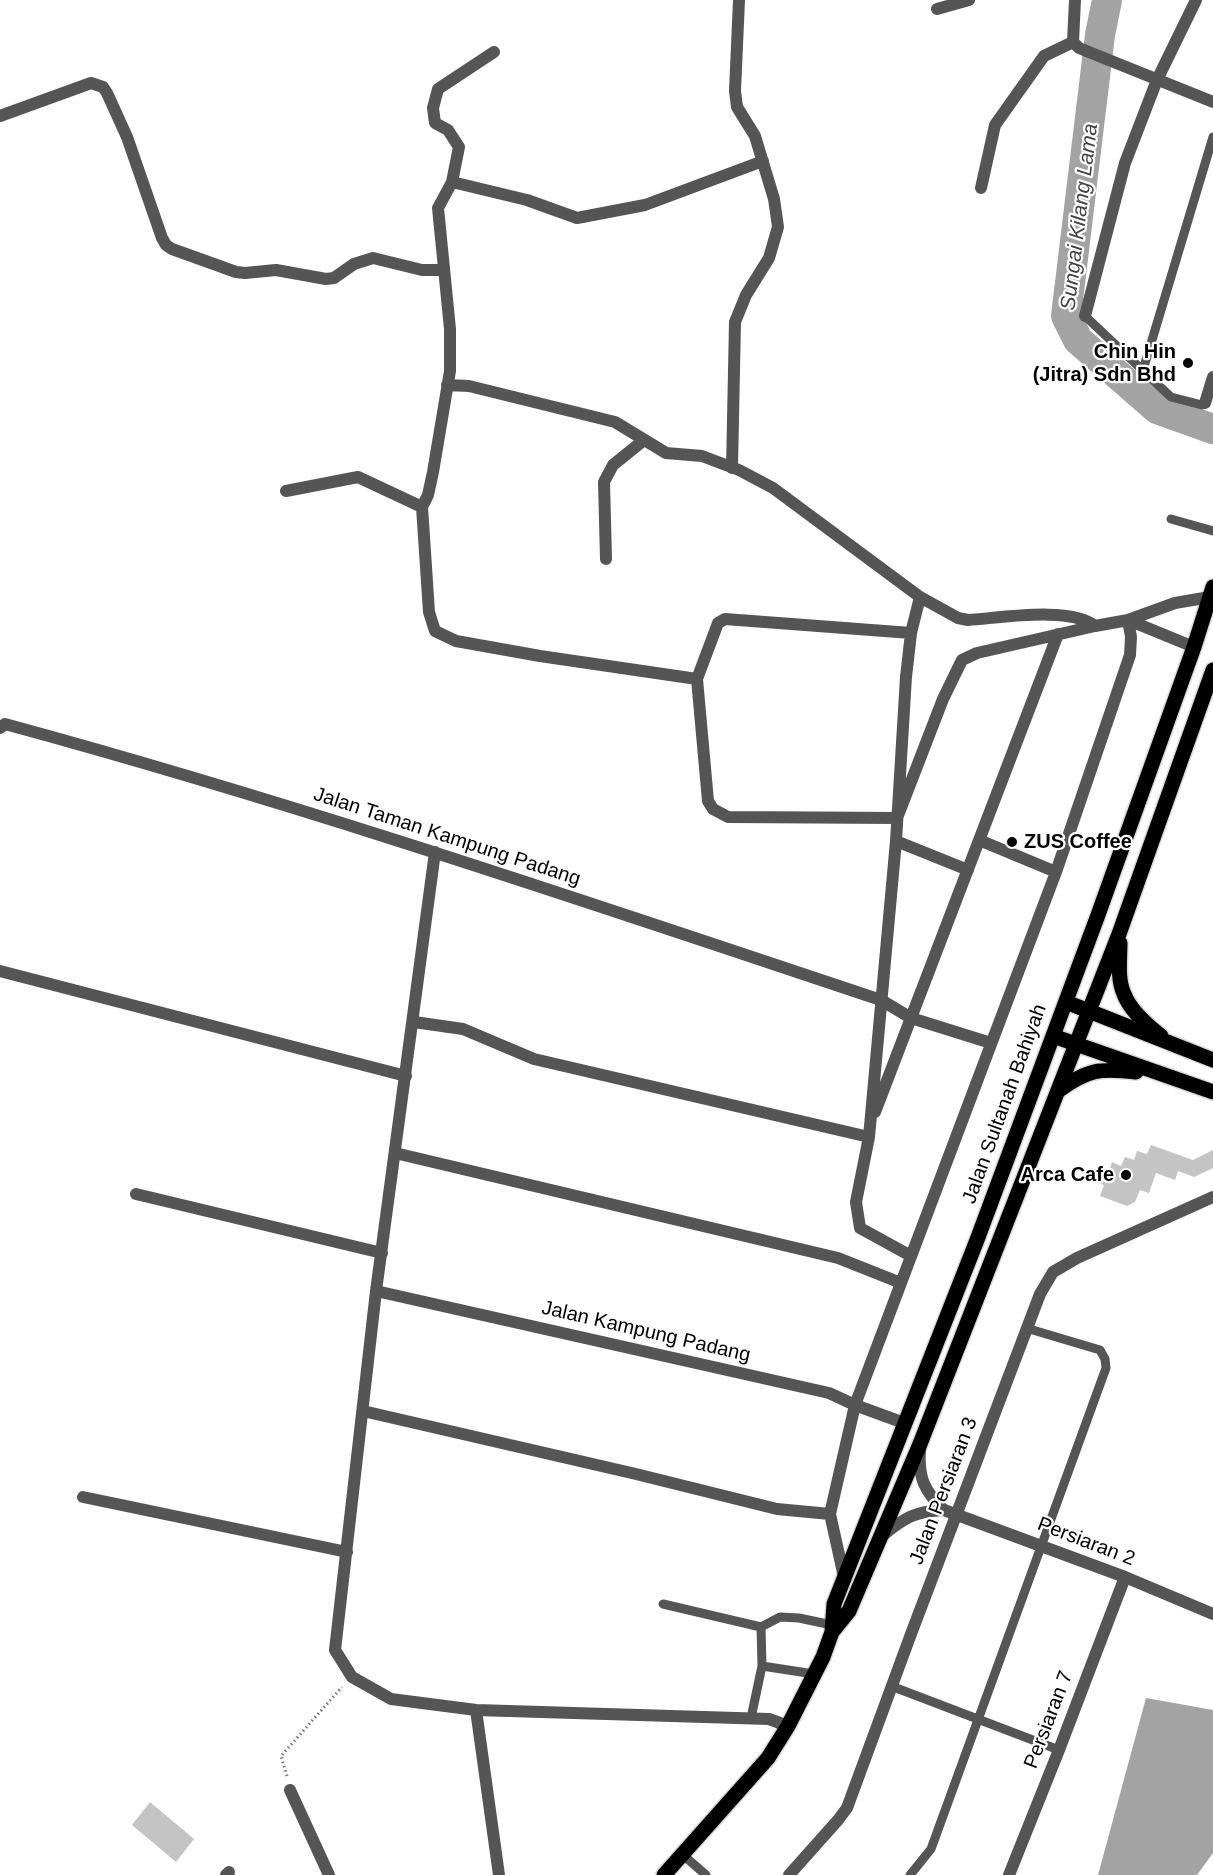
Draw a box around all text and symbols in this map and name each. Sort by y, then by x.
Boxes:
water label: Sungai Kilang Lama [1056,122,1104,312]
place label: Chin Hin (Jitra) Sdn Bhd [1033,340,1176,387]
marker: Chin Hin (Jitra) Sdn Bhd [1181,356,1195,370]
street label: Jalan Taman Kampung Padang [311,782,583,892]
place label: ZUS Coffee [1024,830,1132,854]
marker: ZUS Coffee [1005,835,1019,849]
street label: Jalan Sultanah Bahiyah [958,1001,1052,1207]
place label: Arca Cafe [1021,1163,1114,1187]
marker: Arca Cafe [1119,1168,1133,1182]
street label: Jalan Kampung Padang [539,1296,753,1368]
street label: Jalan Persiaran 3 [905,1414,983,1568]
street label: Persiaran 2 [1034,1512,1138,1572]
street label: Persiaran 7 [1019,1668,1079,1772]

